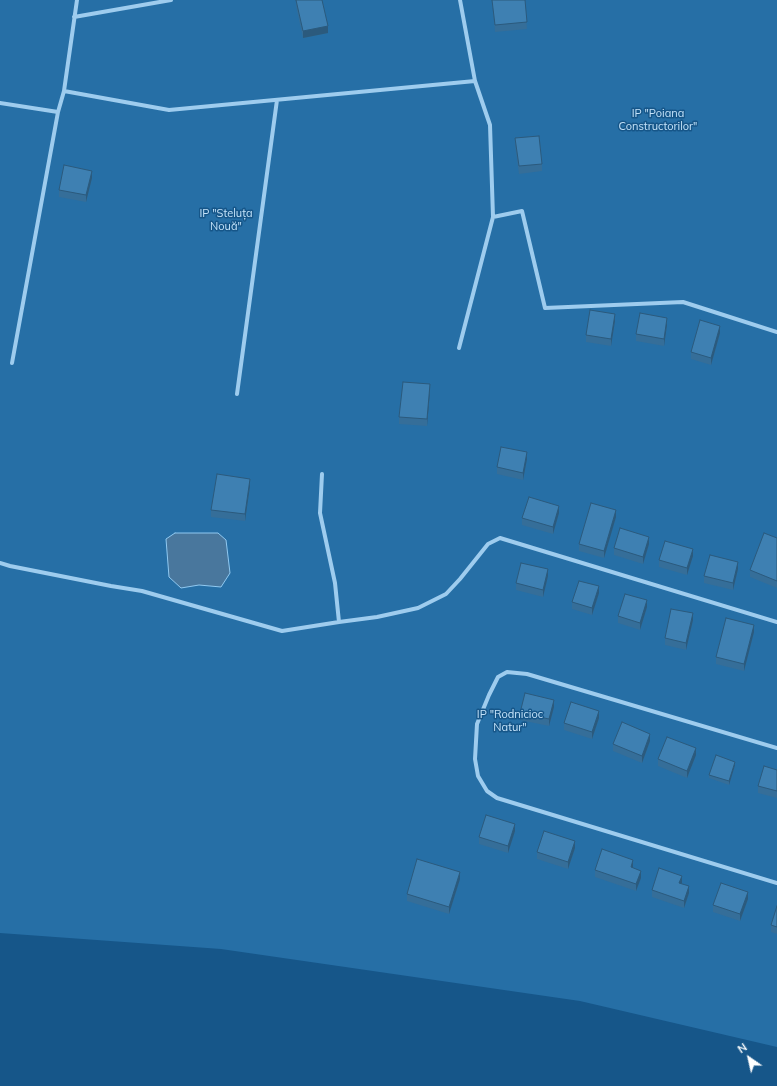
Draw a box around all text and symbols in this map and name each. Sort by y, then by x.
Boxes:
park label: IP "Poiana Constructorilor" [619,107,697,133]
park label: IP "Steluța Nouă" [199,207,253,233]
park label: IP "Rodnicioc Natur" [477,708,543,734]
north arrow [729,1038,769,1078]
text: N [735,1040,750,1056]

